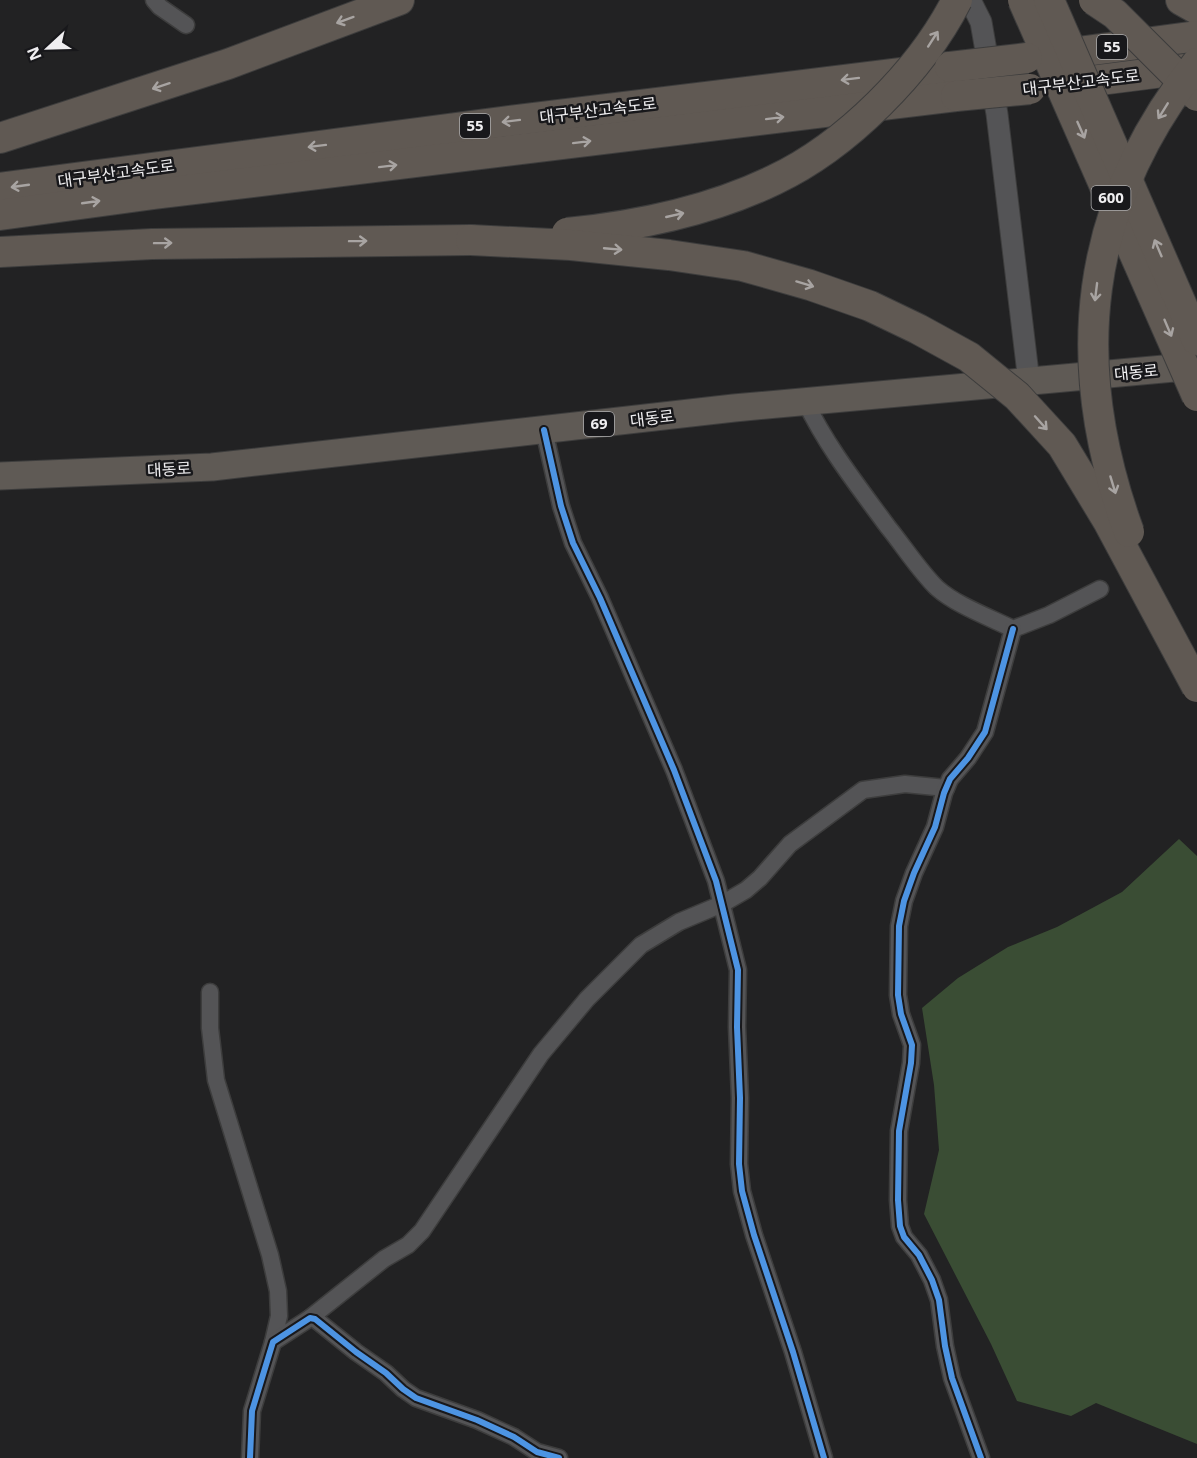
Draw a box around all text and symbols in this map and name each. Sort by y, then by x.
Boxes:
one-way arrow [336,16,354,27]
north arrow [18,18,78,78]
one-way arrow [927,30,940,47]
road number: 55 [1097,35,1127,59]
text: N [21,43,47,64]
street label: 대구부산고속도로 [1021,64,1141,100]
one-way arrow [841,74,861,85]
one-way arrow [152,81,171,92]
street label: 대구부산고속도로 [538,92,658,128]
one-way arrow [1157,102,1169,119]
one-way arrow [765,113,785,124]
road number: 55 [460,114,490,138]
one-way arrow [501,116,521,127]
one-way arrow [1076,121,1087,139]
one-way arrow [571,136,591,147]
one-way arrow [308,141,328,152]
street label: 대구부산고속도로 [56,154,176,192]
one-way arrow [378,160,398,171]
one-way arrow [11,180,30,191]
road number: 600 [1092,186,1130,210]
one-way arrow [80,197,100,208]
one-way arrow [664,209,684,220]
one-way arrow [348,235,368,247]
one-way arrow [153,238,173,249]
one-way arrow [1152,239,1163,258]
one-way arrow [603,244,623,255]
one-way arrow [795,279,814,290]
one-way arrow [1090,282,1101,301]
one-way arrow [1163,318,1174,337]
street label: 대동로 [1113,359,1159,385]
street label: 대동로 [629,404,676,432]
road number: 69 [584,412,614,436]
one-way arrow [1034,415,1048,430]
street label: 대동로 [146,457,192,481]
one-way arrow [1108,475,1119,494]

